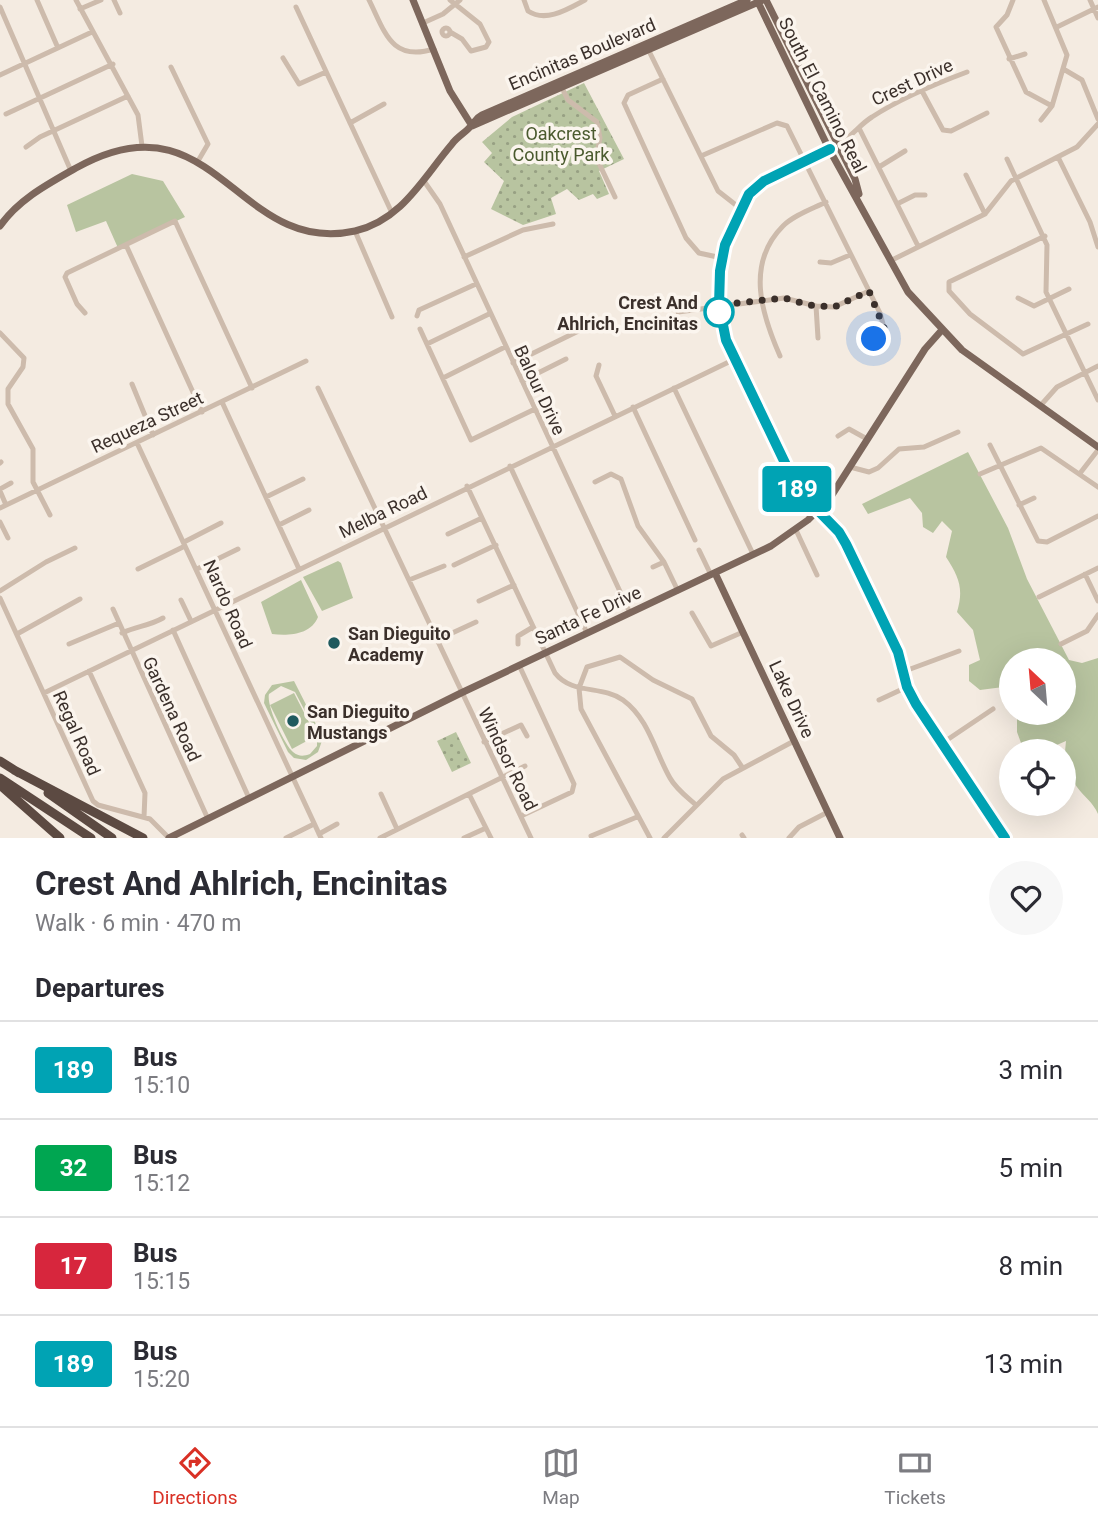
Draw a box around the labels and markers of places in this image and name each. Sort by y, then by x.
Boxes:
place label: Crest And Ahlrich, Encinitas [557,292,698,334]
marker: Crest And Ahlrich, Encinitas [704,297,734,327]
place label: San Dieguito Academy [348,623,451,665]
marker: San Dieguito Academy [326,635,342,651]
place label: San Dieguito Mustangs [307,701,410,743]
marker: San Dieguito Mustangs [285,713,301,729]

